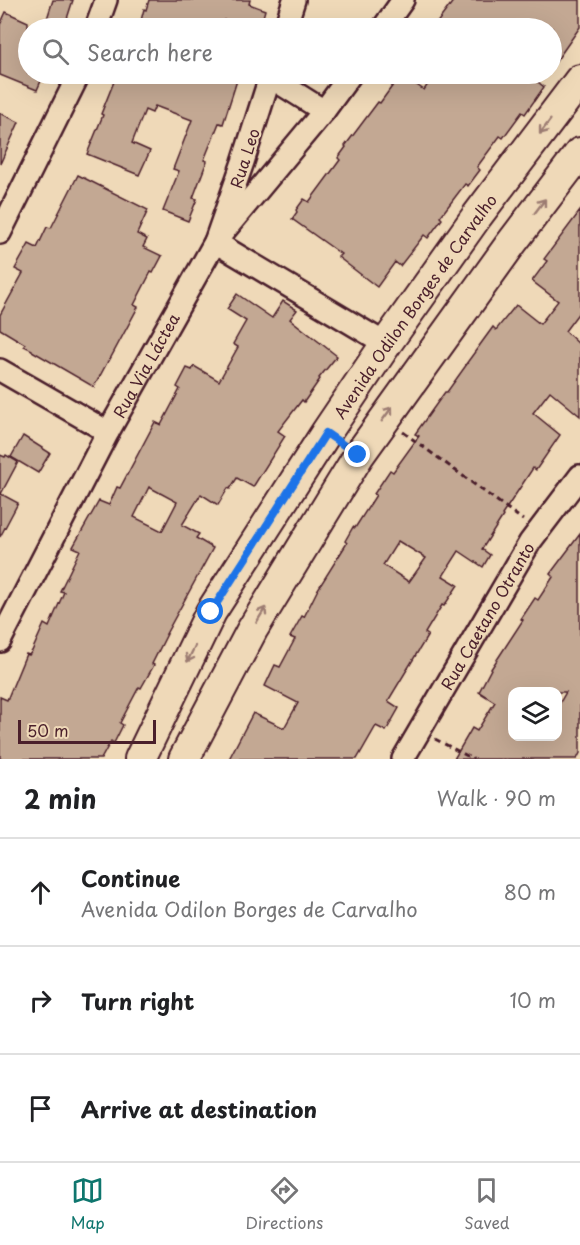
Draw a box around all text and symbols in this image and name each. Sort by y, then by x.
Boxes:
search box [18,18,562,84]
icon: search [39,35,72,68]
text: Search here [87,35,213,68]
one-way arrow [538,118,551,134]
street label: Rua Leo [223,125,265,191]
street label: Avenida Odilon Borges de Carvalho [327,189,502,423]
one-way arrow [533,198,546,214]
street label: Rua Via Láctea [107,308,185,422]
one-way arrow [381,407,393,423]
route end [344,441,370,467]
street label: Rua Caetano Otranto [434,537,540,694]
route start [197,598,223,624]
one-way arrow [256,607,268,624]
one-way arrow [184,645,196,663]
map controls [508,687,562,741]
button: layers [508,687,562,741]
scale bar [18,717,156,744]
text: 50 m [27,718,68,742]
text: 2 min [24,779,97,818]
text: Walk · 90 m [437,783,556,813]
text: Continue [81,861,180,894]
icon: ahead [24,876,57,909]
text: 80 m [504,877,556,907]
text: Avenida Odilon Borges de Carvalho [81,894,418,924]
icon: right [24,984,57,1017]
text: Turn right [81,984,194,1017]
text: 10 m [509,985,556,1015]
icon: arrive [24,1092,57,1125]
text: Arrive at destination [81,1092,317,1125]
tab: Map [70,1174,105,1234]
tab: Directions [245,1174,323,1234]
tab: Saved [464,1174,510,1234]

